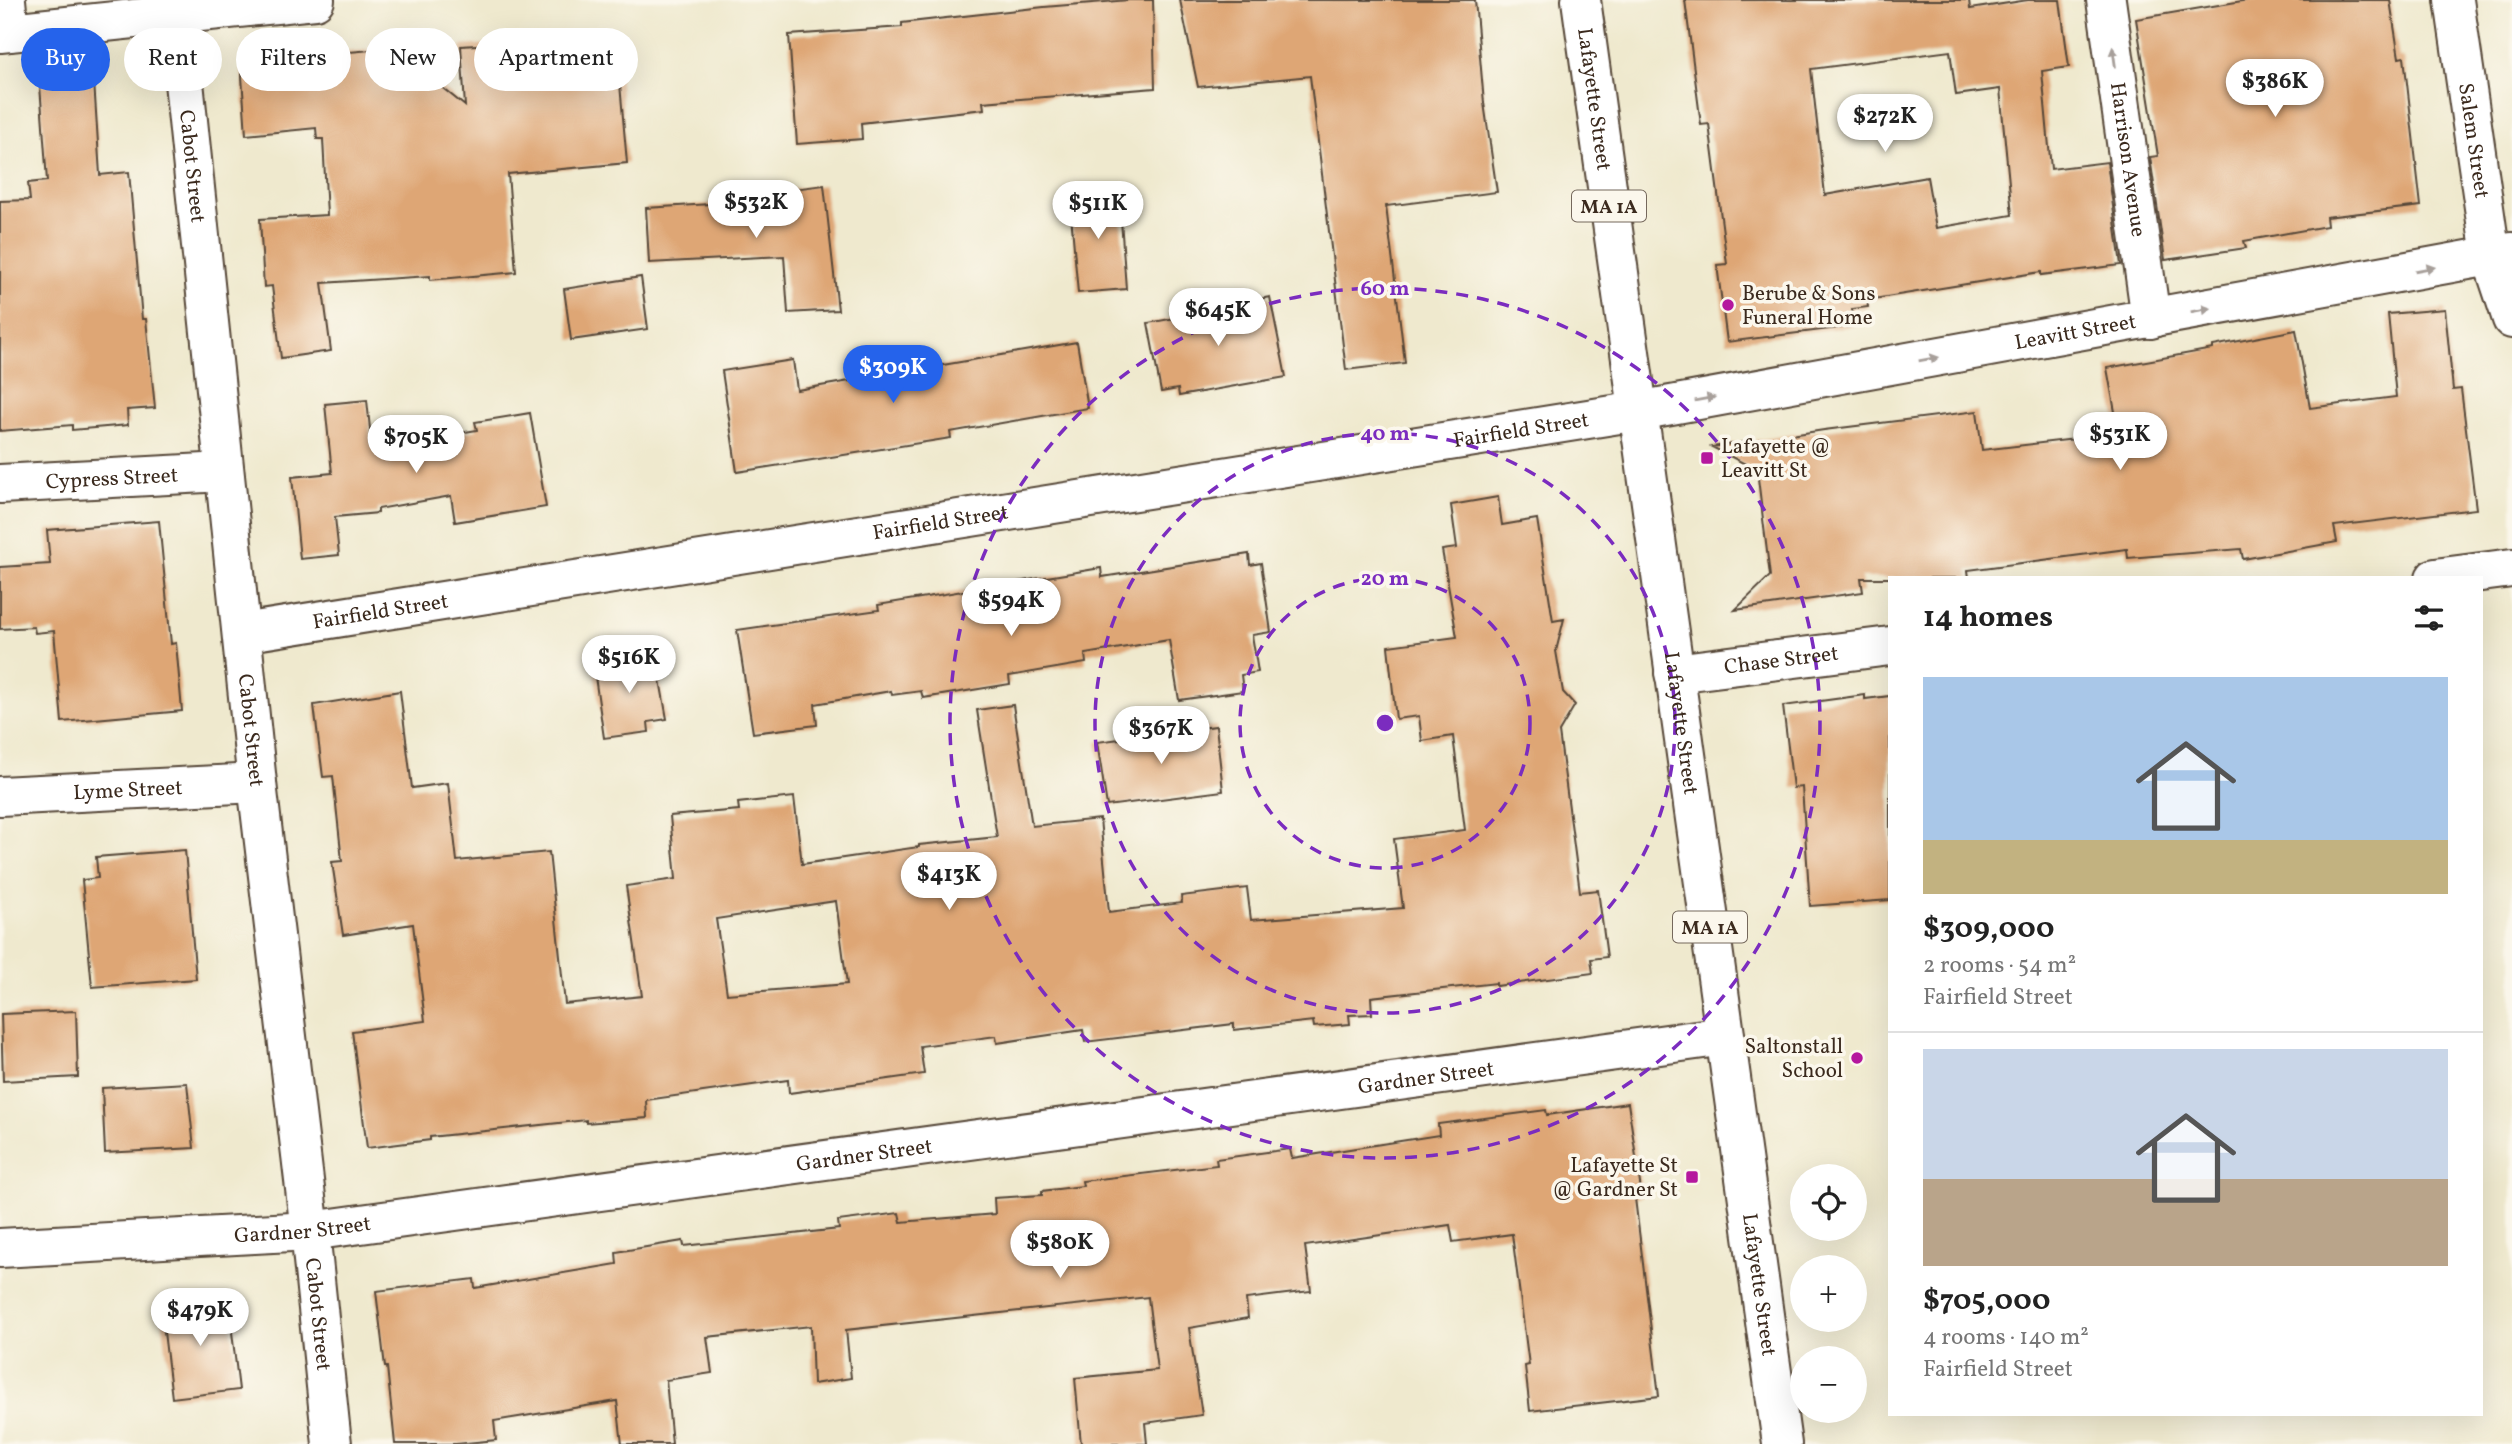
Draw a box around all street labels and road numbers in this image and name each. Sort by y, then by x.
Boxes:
street label: Lafayette Street [1569,26,1618,173]
street label: Harrison Avenue [2102,80,2152,239]
street label: Salem Street [2450,81,2495,200]
street label: Cabot Street [171,108,212,224]
road number: MA 1A [1572,190,1646,222]
street label: Leavitt Street [2013,308,2139,358]
street label: Fairfield Street [1451,406,1591,456]
street label: Cypress Street [45,461,179,498]
street label: Fairfield Street [871,498,1010,549]
street label: Fairfield Street [311,587,450,638]
street label: Chase Street [1723,640,1840,683]
street label: Lafayette Street [1656,650,1704,797]
street label: Cabot Street [230,672,270,788]
street label: Lyme Street [72,774,183,808]
road number: MA 1A [1673,911,1747,942]
street label: Gardner Street [1356,1055,1496,1102]
street label: Gardner Street [795,1132,934,1180]
street label: Gardner Street [233,1210,373,1251]
street label: Lafayette Street [1734,1212,1783,1358]
street label: Cabot Street [297,1256,337,1372]

